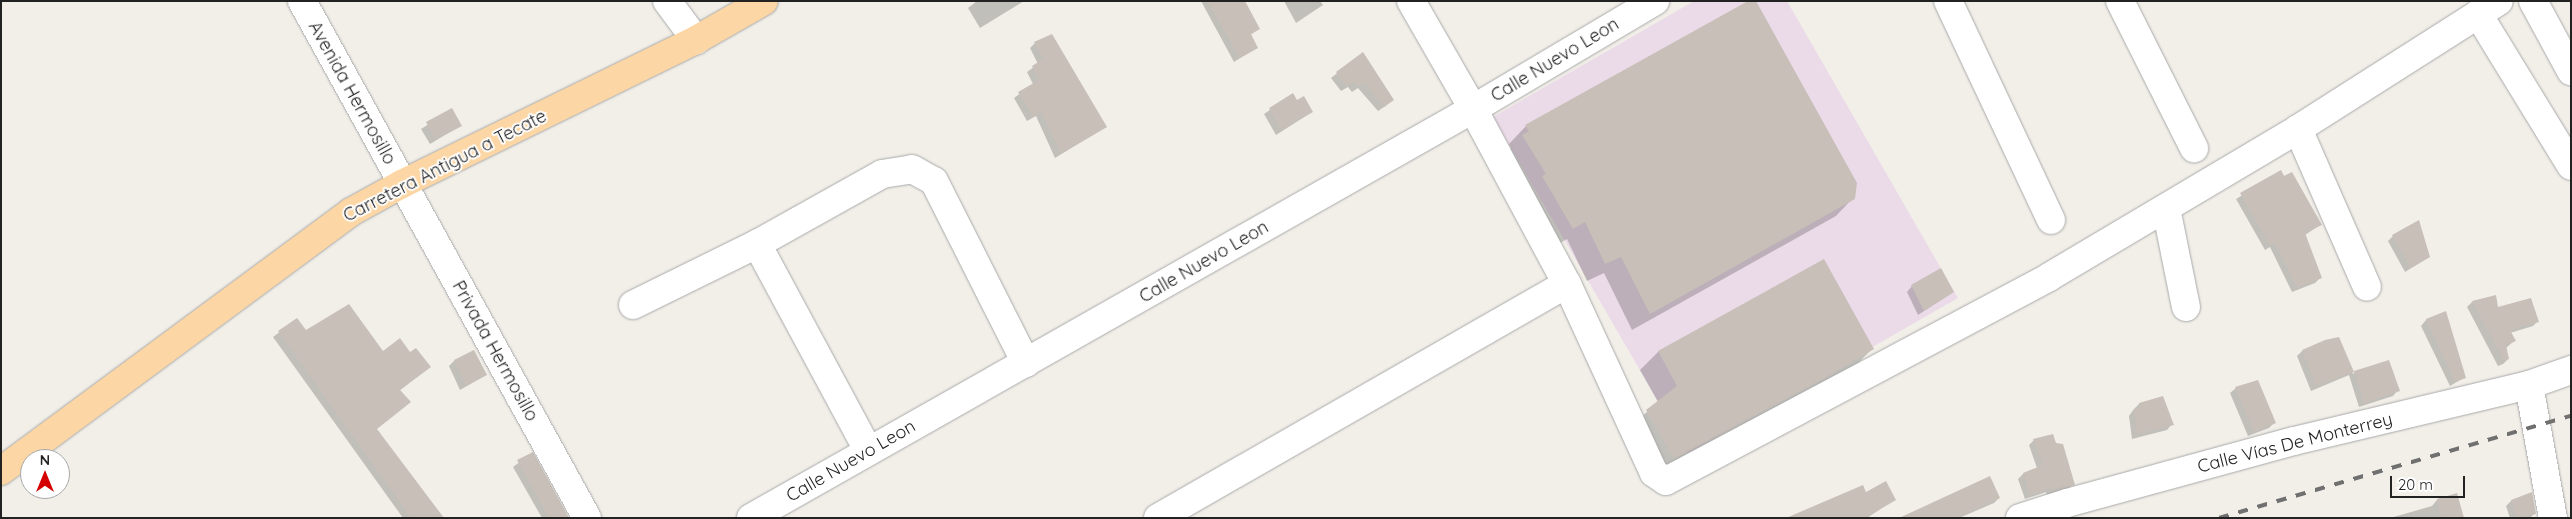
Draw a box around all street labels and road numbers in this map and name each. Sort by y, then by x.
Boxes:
street label: Calle Nuevo Leon [1487,13,1623,107]
street label: Avenida Hermosillo [304,18,400,168]
street label: Carretera Antigua a Tecate [340,105,550,227]
street label: Calle Nuevo Leon [1136,216,1272,308]
street label: Privada Hermosillo [447,277,543,425]
street label: Calle Vías De Monterrey [2195,408,2395,478]
street label: Calle Nuevo Leon [783,415,919,507]

